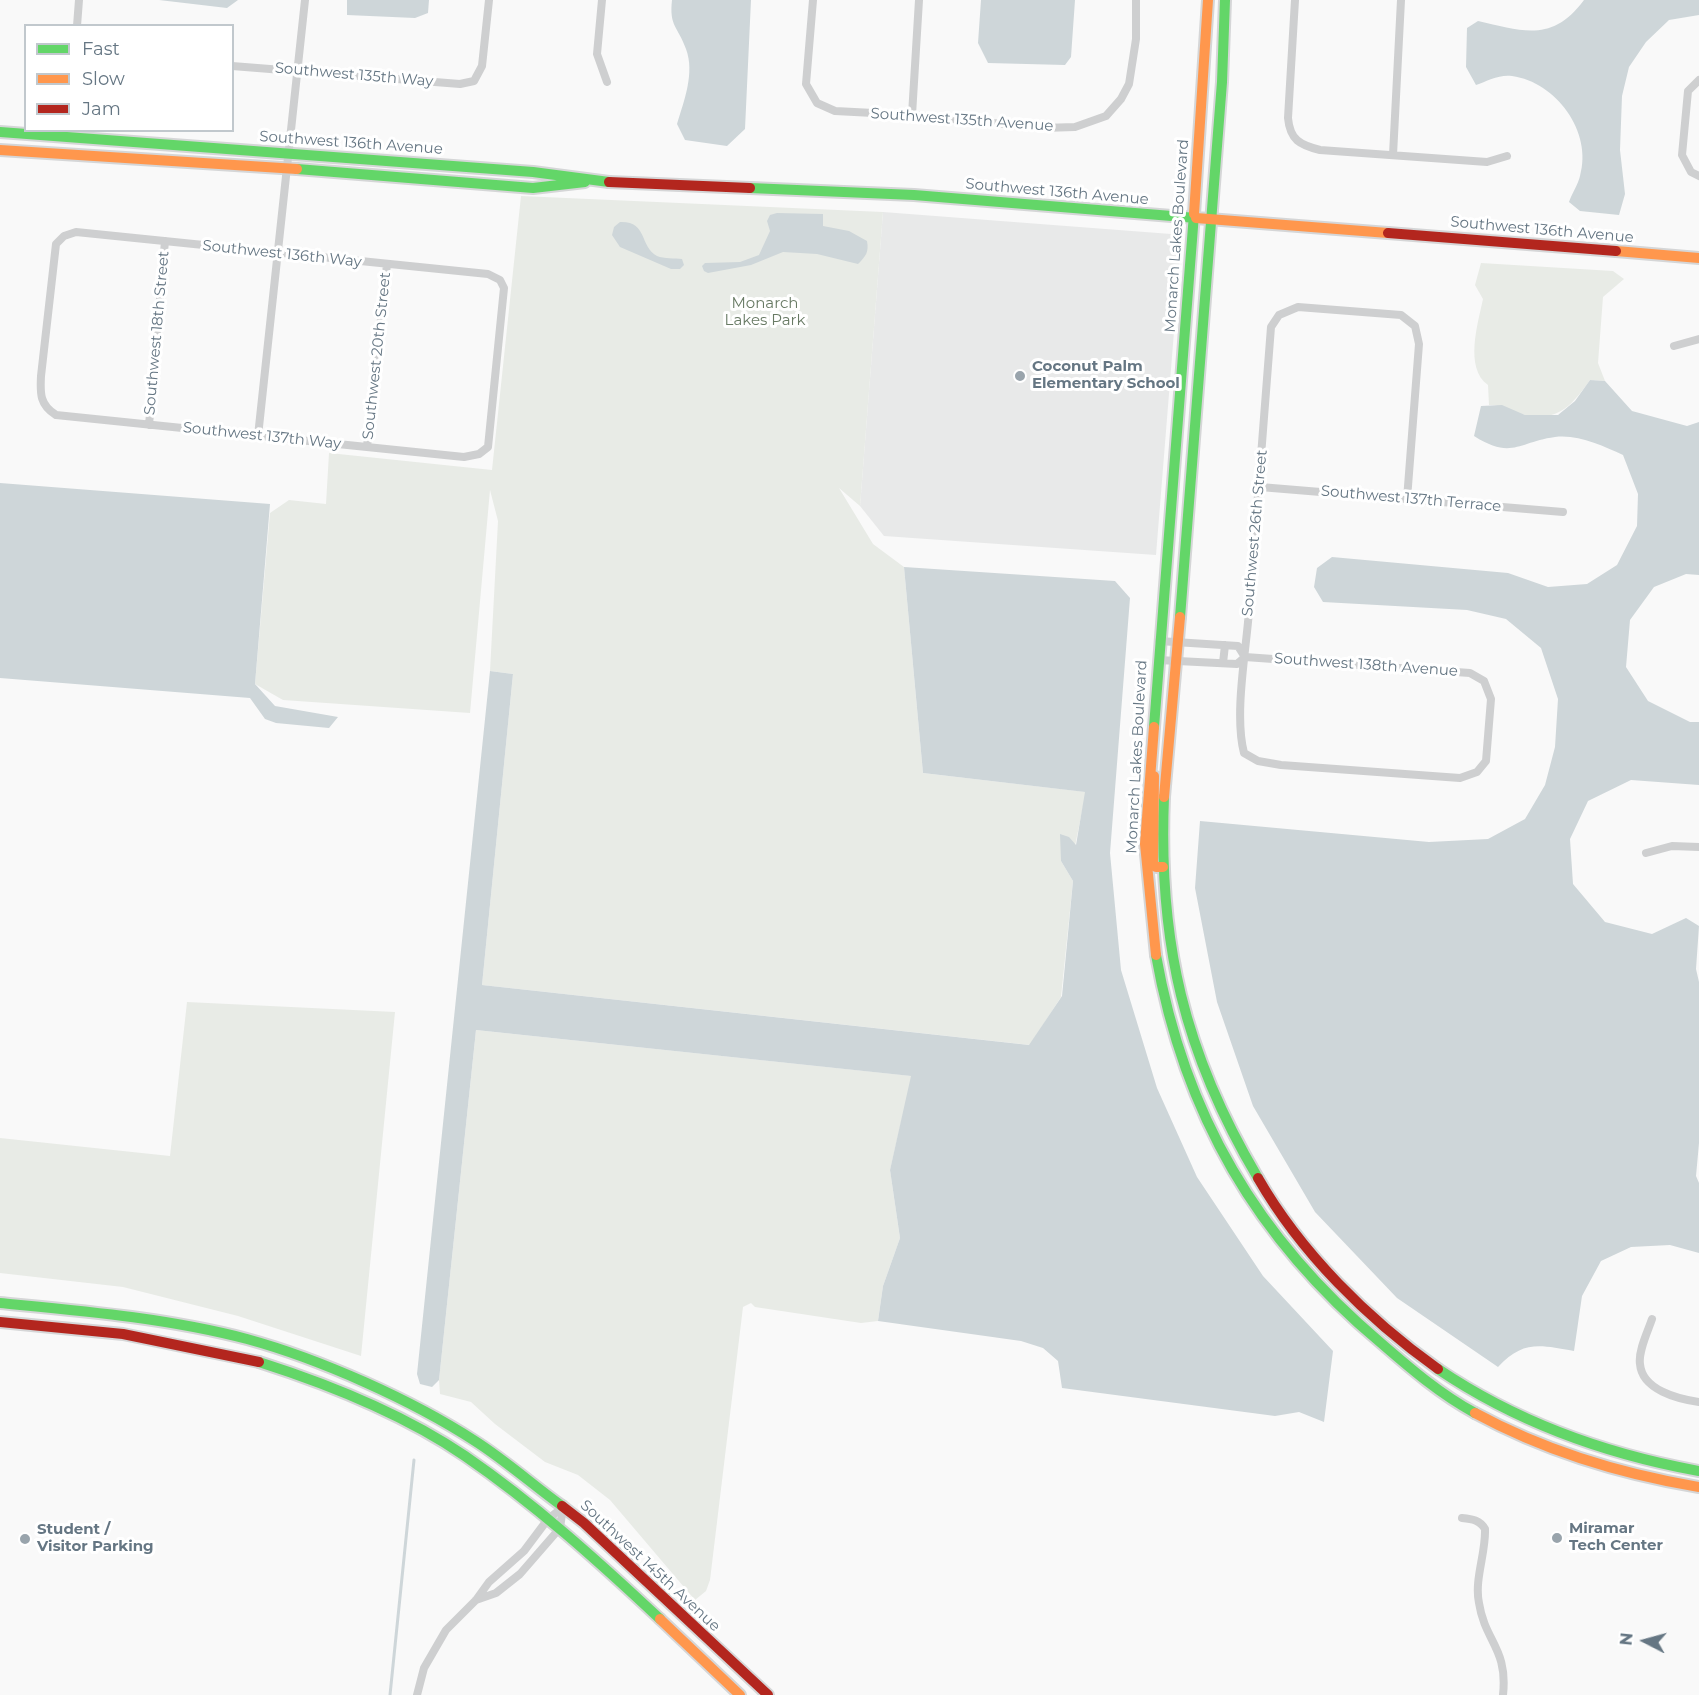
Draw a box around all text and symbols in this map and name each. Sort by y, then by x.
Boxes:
legend [24,24,234,132]
text: Fast [82,38,120,60]
street label: Southwest 135th Way [274,59,434,91]
text: Slow [82,68,125,90]
text: Jam [82,98,121,120]
street label: Southwest 135th Avenue [870,105,1054,135]
street label: Southwest 136th Avenue [259,128,443,158]
street label: Monarch Lakes Boulevard [1161,139,1193,333]
street label: Southwest 136th Avenue [965,175,1149,209]
street label: Southwest 136th Avenue [1450,213,1634,247]
street label: Southwest 136th Way [202,237,362,271]
street label: Southwest 18th Street [141,250,173,416]
street label: Southwest 20th Street [359,271,395,441]
park label: Monarch Lakes Park [725,295,805,330]
place label: Coconut Palm Elementary School [1032,358,1180,393]
marker: Coconut Palm Elementary School [1013,369,1027,383]
street label: Southwest 137th Way [182,419,342,453]
street label: Southwest 26th Street [1239,449,1271,617]
street label: Southwest 137th Terrace [1320,482,1502,516]
street label: Southwest 138th Avenue [1273,650,1459,680]
street label: Monarch Lakes Boulevard [1123,660,1151,854]
street label: Southwest 145th Avenue [576,1496,724,1636]
place label: Miramar Tech Center [1569,1520,1663,1555]
place label: Student / Visitor Parking [37,1521,154,1556]
marker: Miramar Tech Center [1550,1531,1564,1545]
marker: Student / Visitor Parking [18,1532,32,1546]
north arrow [1615,1611,1675,1671]
text: N [1616,1632,1637,1646]

